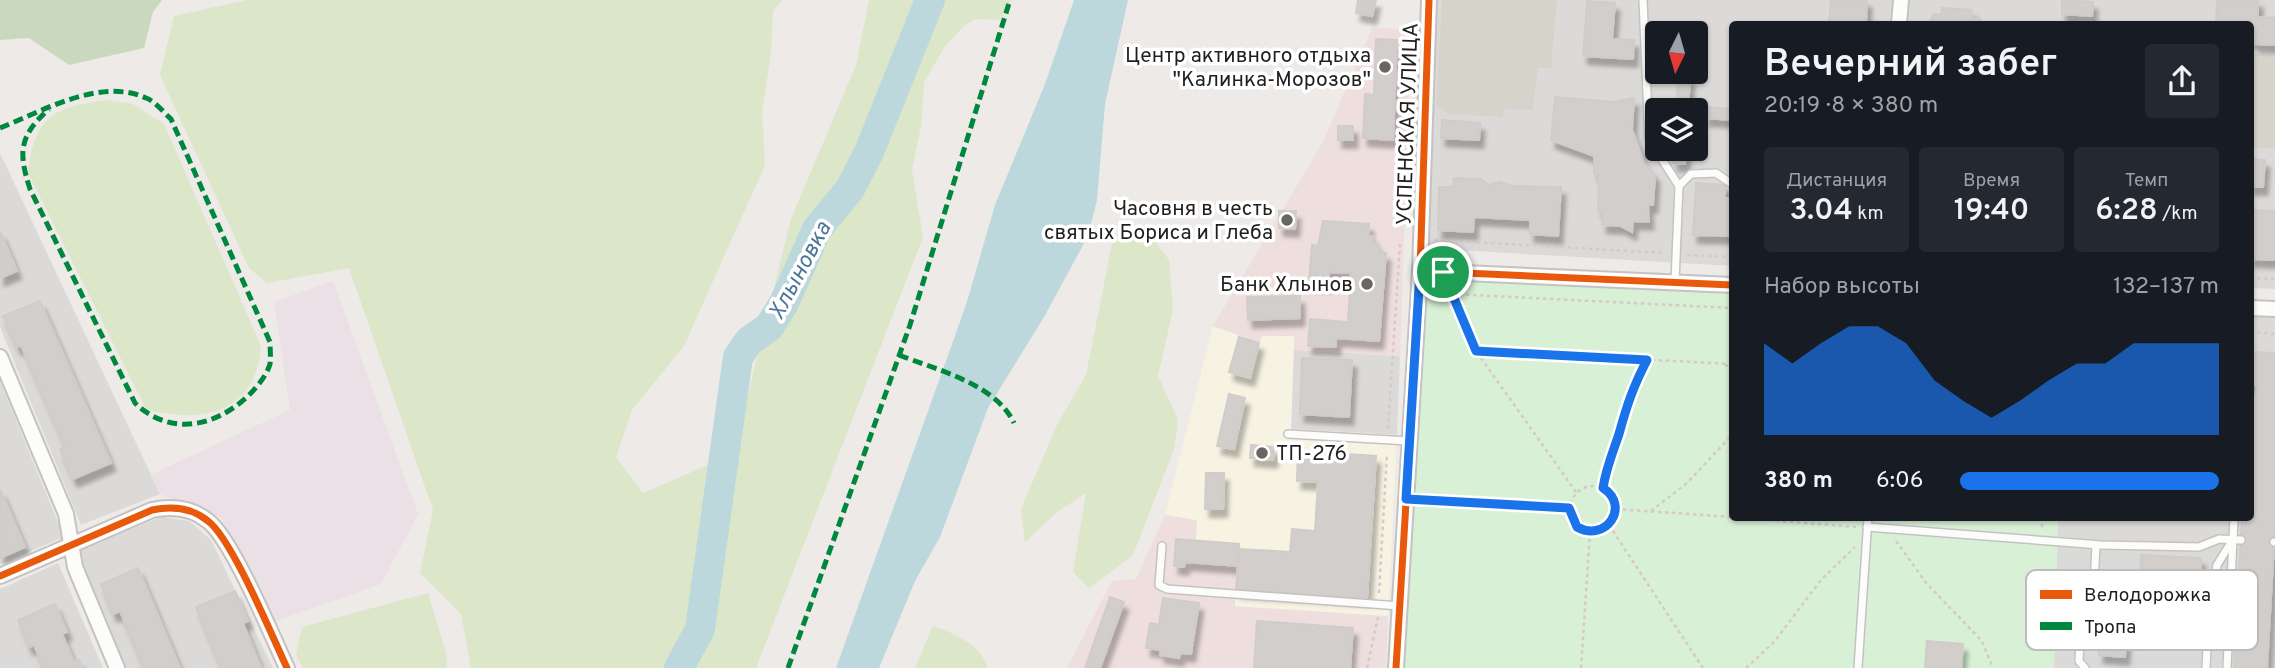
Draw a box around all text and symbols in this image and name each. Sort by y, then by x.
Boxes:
north arrow [1645,21,1708,84]
map controls [1645,21,1708,161]
street label: УСПЕНСКАЯ УЛИЦА [1391,22,1426,226]
text: Вечерний забег [1764,41,2057,90]
place label: Центр активного отдыха "Калинка-Морозов" [1125,43,1371,94]
button: share [2145,44,2219,118]
marker: Центр активного отдыха "Калинка-Морозов" [1377,59,1393,75]
text: 20:19 · 8 × 380 m [1764,92,1938,121]
button: layers [1645,98,1708,161]
text: Дистанция [1786,169,1887,193]
text: Время [1963,169,2020,193]
text: Темп [2125,169,2168,193]
text: 3.04 [1789,193,1853,230]
text: 19:40 [1954,193,2029,230]
text: 6:28 [2095,193,2158,230]
place label: Часовня в честь святых Бориса и Глеба [1044,196,1273,247]
text: km [1853,202,1884,226]
text: /km [2158,202,2198,226]
marker: Часовня в честь святых Бориса и Глеба [1279,212,1295,228]
water label: Хлыновка [763,217,839,325]
pin [1413,242,1473,302]
icon: arrive [1424,253,1462,291]
place label: Банк Хлынов [1220,272,1353,299]
text: Набор высоты [1764,273,1920,302]
text: 132–137 m [2113,273,2219,302]
marker: Банк Хлынов [1359,276,1375,292]
place label: ТП-276 [1276,441,1347,468]
marker: ТП-276 [1254,445,1270,461]
text: 380 m [1764,467,1833,496]
text: 6:06 [1876,467,1923,496]
legend [2026,570,2258,650]
text: Велодорожка [2084,584,2211,608]
text: Тропа [2084,616,2136,640]

